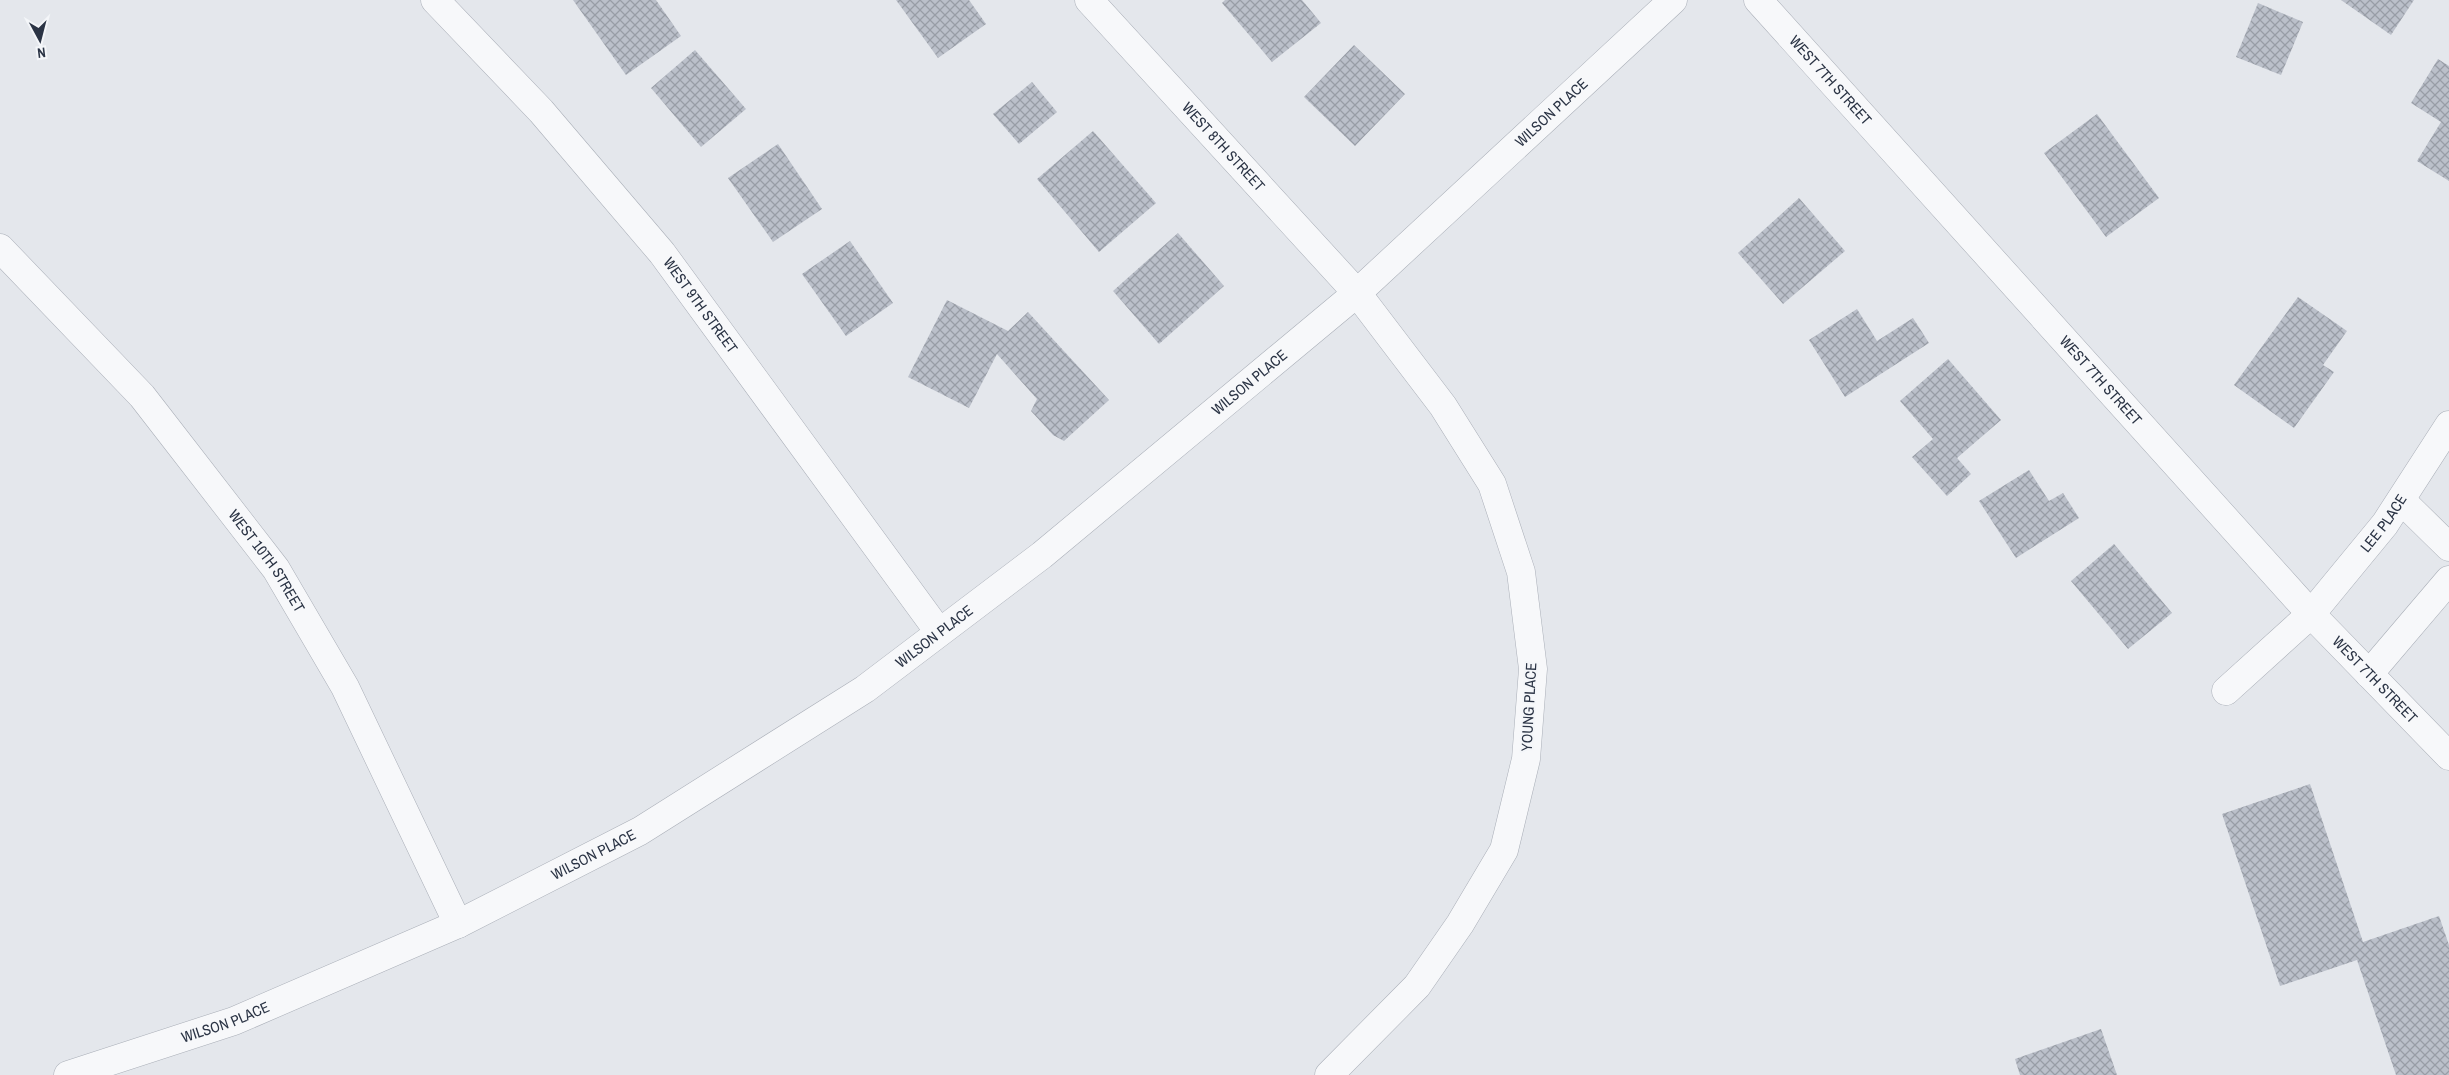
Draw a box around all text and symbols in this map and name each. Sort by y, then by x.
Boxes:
north arrow [15,15,65,65]
street label: WEST 7TH STREET [1785,31,1877,130]
text: N [36,43,47,62]
street label: WILSON PLACE [1510,73,1592,151]
street label: WEST 8TH STREET [1177,97,1270,196]
street label: WEST 9TH STREET [659,253,743,358]
street label: WEST 7TH STREET [2055,331,2147,430]
street label: WILSON PLACE [1207,344,1291,420]
street label: LEE PLACE [2355,490,2411,556]
street label: WEST 10TH STREET [224,505,310,616]
street label: WILSON PLACE [891,600,977,672]
street label: WEST 7TH STREET [2328,631,2423,728]
street label: YOUNG PLACE [1516,662,1541,752]
street label: WILSON PLACE [548,824,639,885]
street label: WILSON PLACE [179,996,273,1047]

